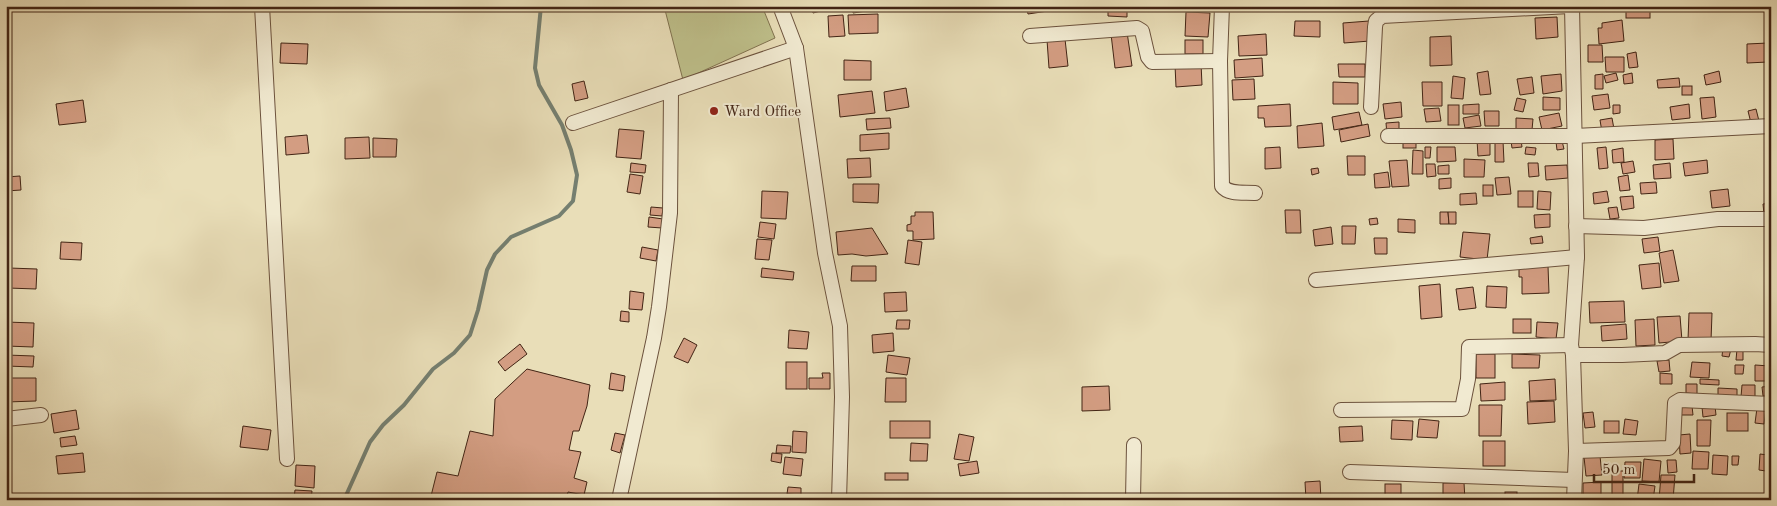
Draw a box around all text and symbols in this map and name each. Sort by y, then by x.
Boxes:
marker: Ward Office [708,105,720,117]
place label: Ward Office [724,105,801,120]
scale bar [1594,451,1694,483]
text: 50 m [1602,463,1636,478]

